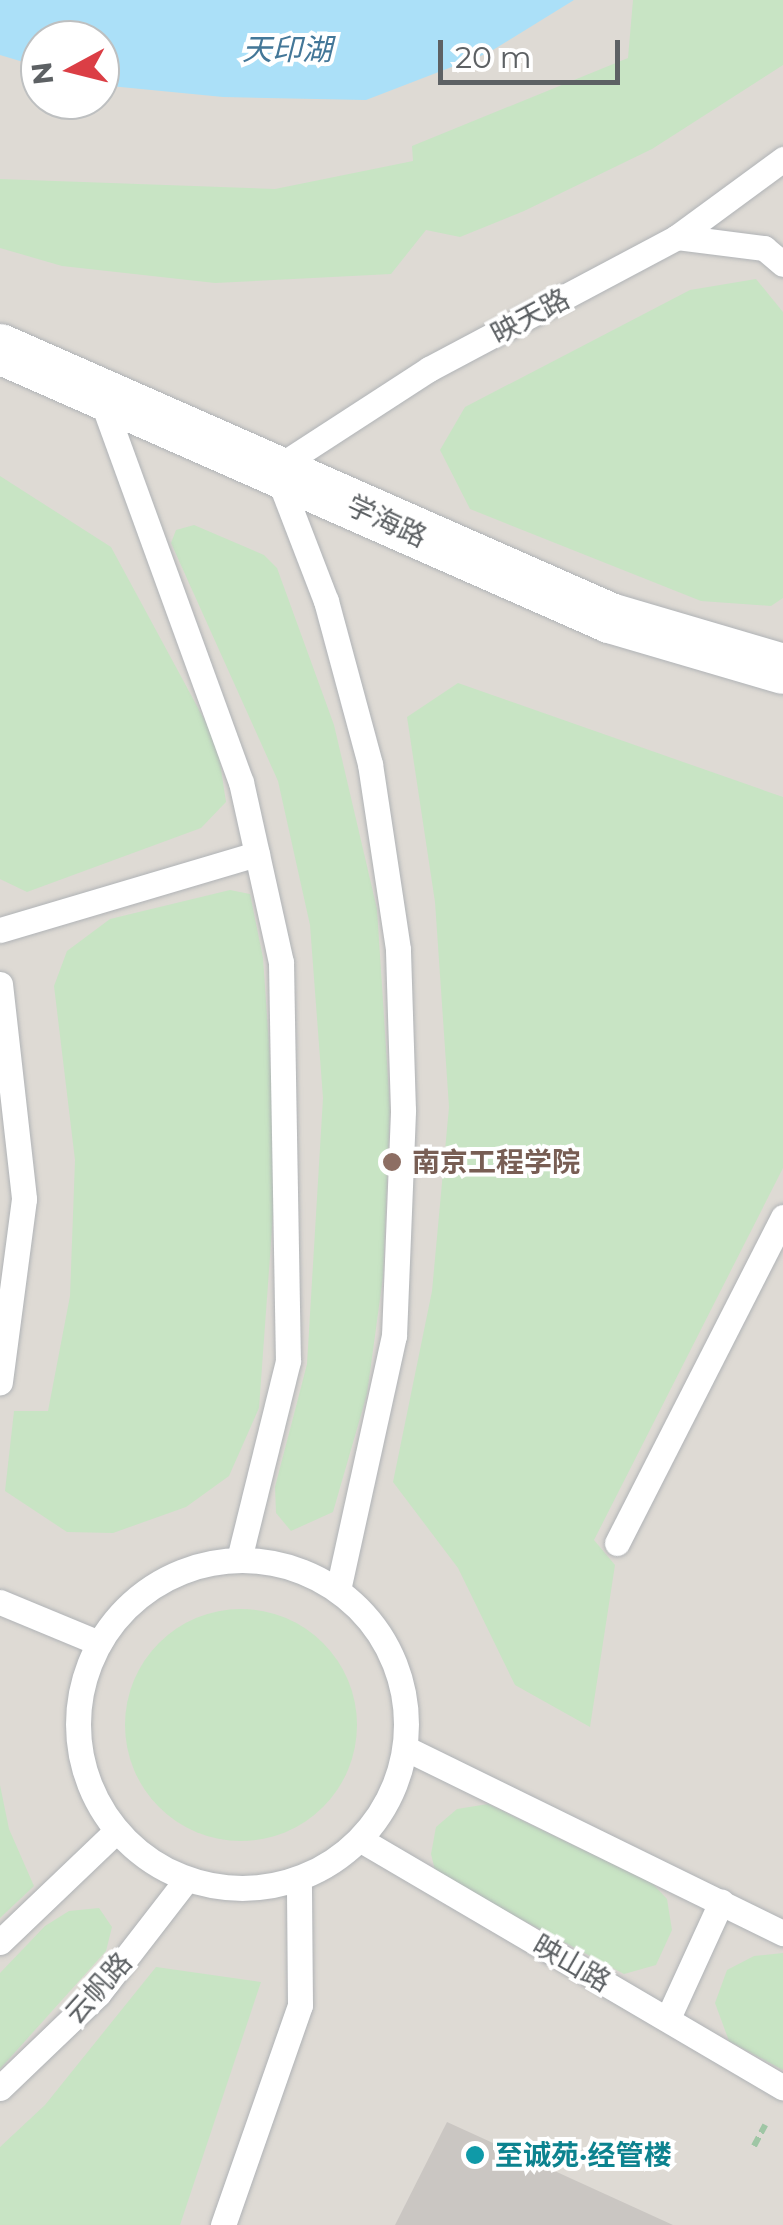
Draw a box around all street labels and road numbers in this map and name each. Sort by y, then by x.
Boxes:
street label: 映天路 [485,281,575,351]
street label: 学海路 [342,488,432,554]
street label: 映山路 [527,1927,617,1999]
street label: 云帆路 [57,1946,139,2030]

